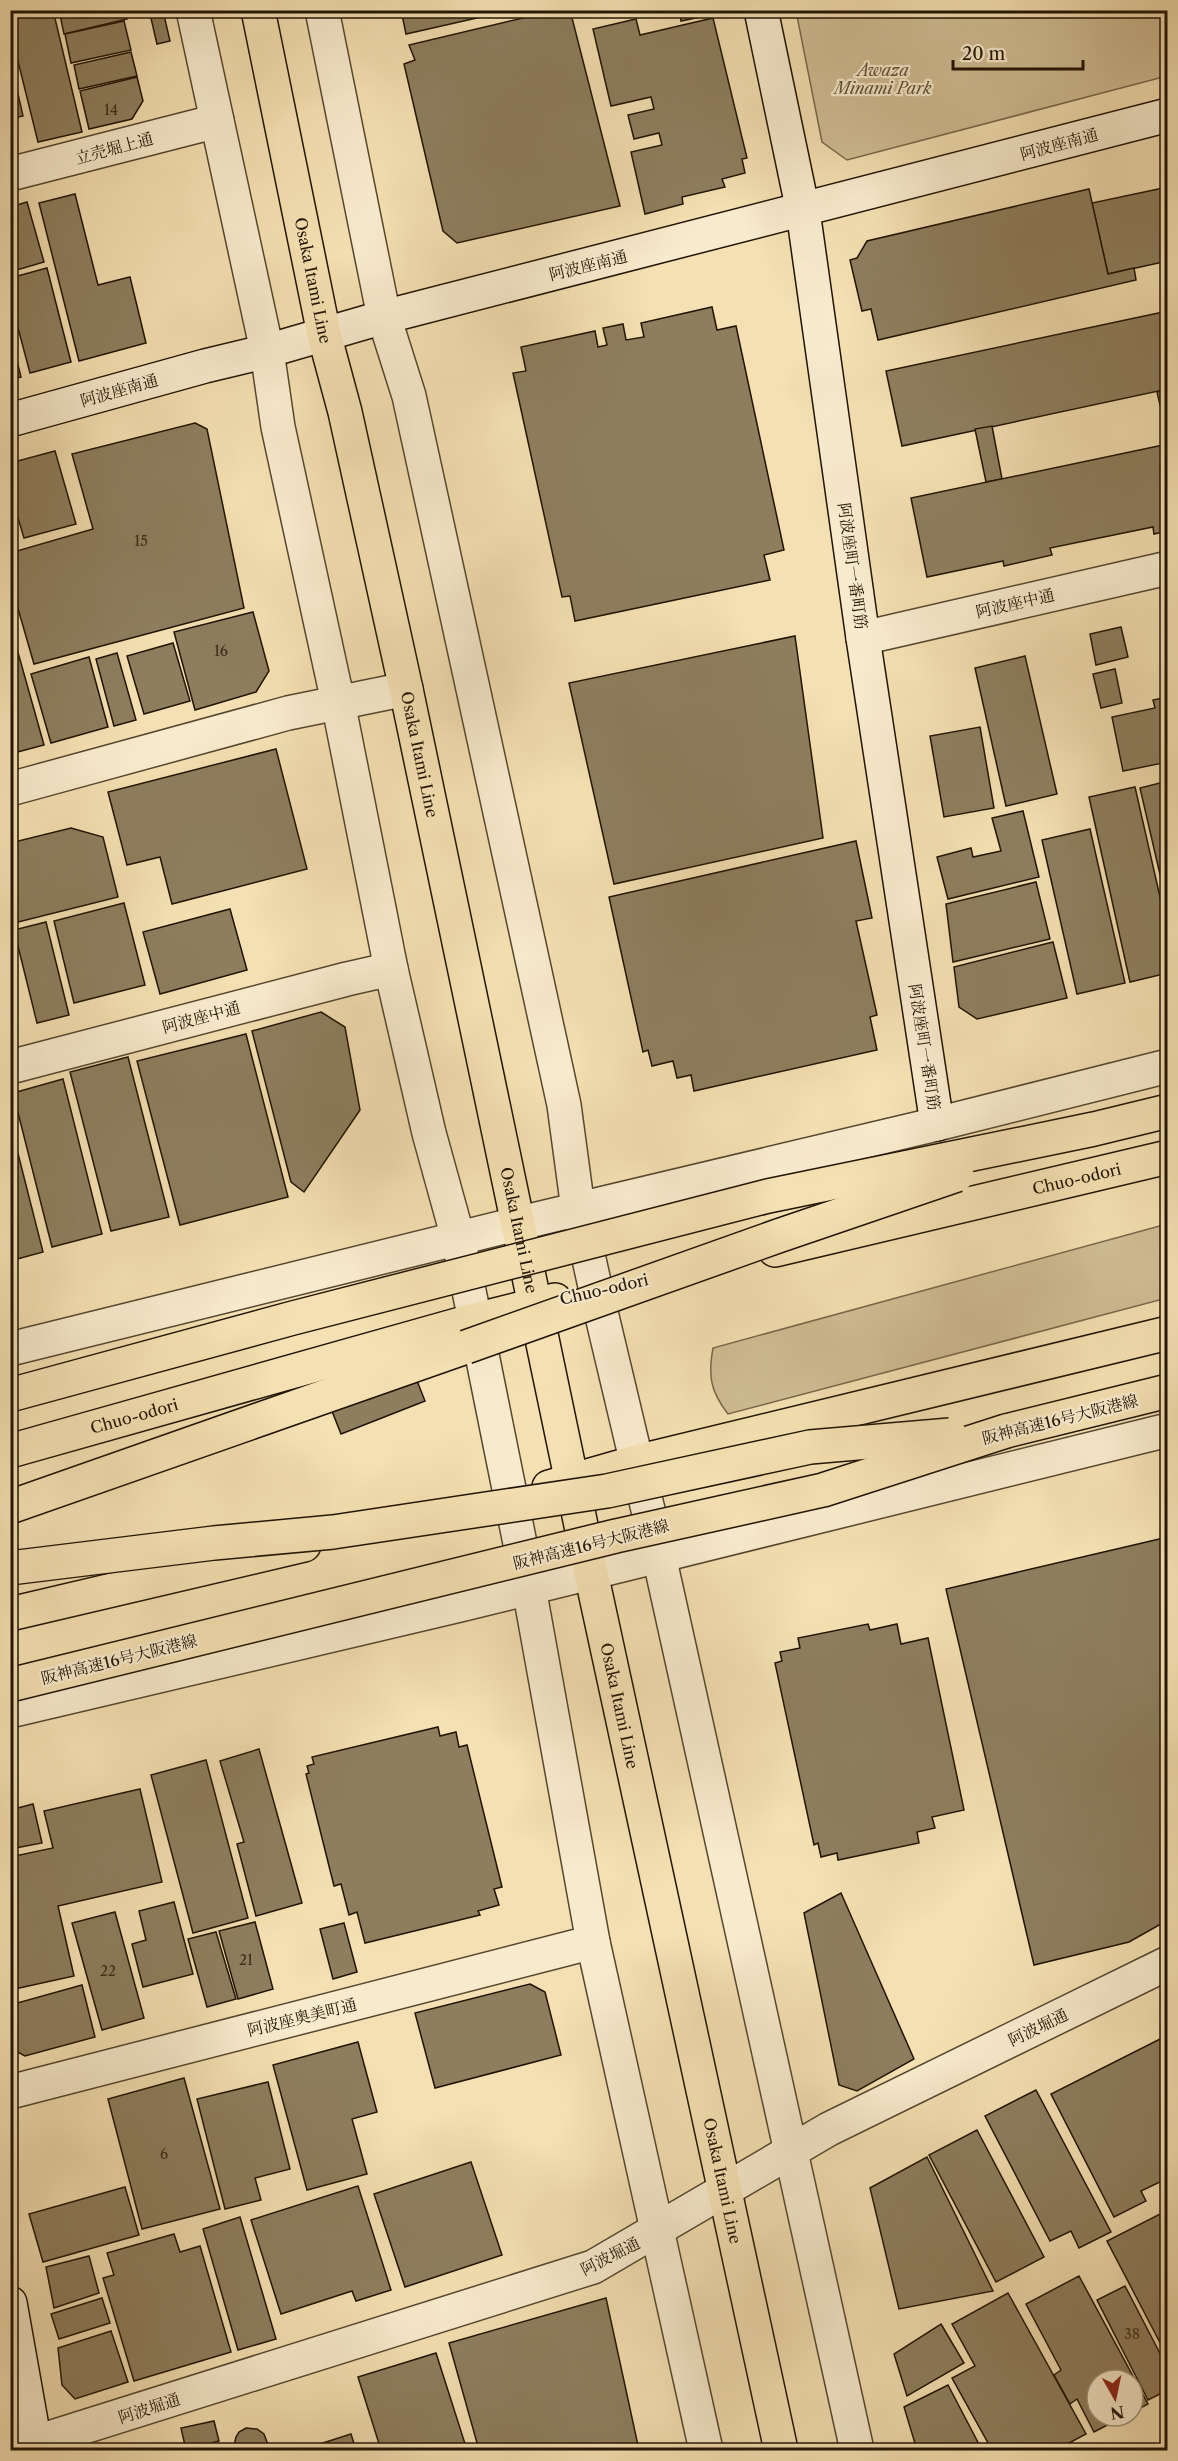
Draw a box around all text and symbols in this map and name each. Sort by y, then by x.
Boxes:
scale bar [953,33,1084,71]
text: 20 m [962,43,1006,65]
park label: Awaza Minami Park [833,60,932,98]
house number: 14 [104,101,118,119]
street label: 阿波座南通 [1018,124,1100,164]
street label: 立売堀上通 [73,128,155,168]
street label: Osaka Itami Line [290,216,336,346]
street label: 阿波座南通 [547,246,629,284]
street label: 阿波座南通 [78,369,160,411]
street label: 阿波座町一番町筋 [834,501,872,631]
house number: 15 [134,532,148,550]
street label: 阿波座中通 [974,584,1056,622]
house number: 16 [214,642,228,660]
street label: Osaka Itami Line [397,690,443,819]
street label: 阿波座町一番町筋 [905,982,945,1112]
street label: 阿波座中通 [160,997,242,1037]
street label: Chuo-odori [1030,1158,1123,1199]
street label: Osaka Itami Line [496,1165,542,1295]
street label: Chuo-odori [558,1269,650,1309]
street label: 阪神高速16号大阪港線 [980,1390,1140,1448]
street label: Chuo-odori [88,1394,180,1438]
street label: 阪神高速16号大阪港線 [511,1515,671,1573]
street label: 阪神高速16号大阪港線 [39,1630,199,1688]
street label: Osaka Itami Line [596,1641,643,1771]
house number: 21 [239,1951,253,1969]
house number: 22 [100,1962,116,1980]
street label: 阿波座奥美町通 [245,1994,359,2040]
street label: 阿波堀通 [1005,2004,1071,2050]
street label: Osaka Itami Line [699,2116,746,2246]
house number: 6 [160,2145,168,2163]
street label: 阿波堀通 [577,2233,643,2279]
house number: 38 [1124,2325,1140,2343]
north arrow [1085,2368,1145,2428]
street label: 阿波堀通 [115,2389,183,2427]
text: N [1109,2402,1126,2424]

